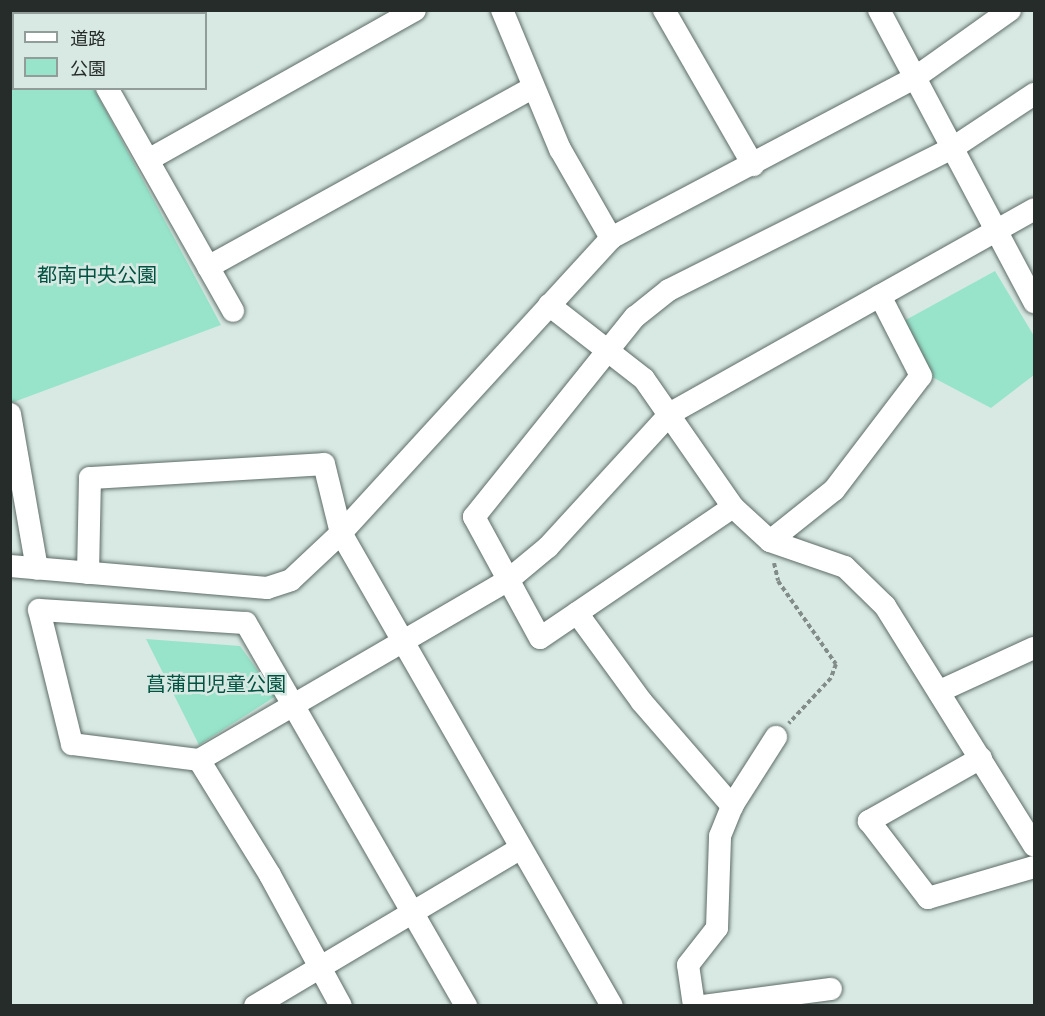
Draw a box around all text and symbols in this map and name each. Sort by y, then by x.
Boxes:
legend [12,12,207,90]
text: 道路 [70,29,106,50]
text: 公園 [70,59,106,80]
park label: 都南中央公園 [37,264,157,288]
park label: 菖蒲田児童公園 [146,673,286,697]

